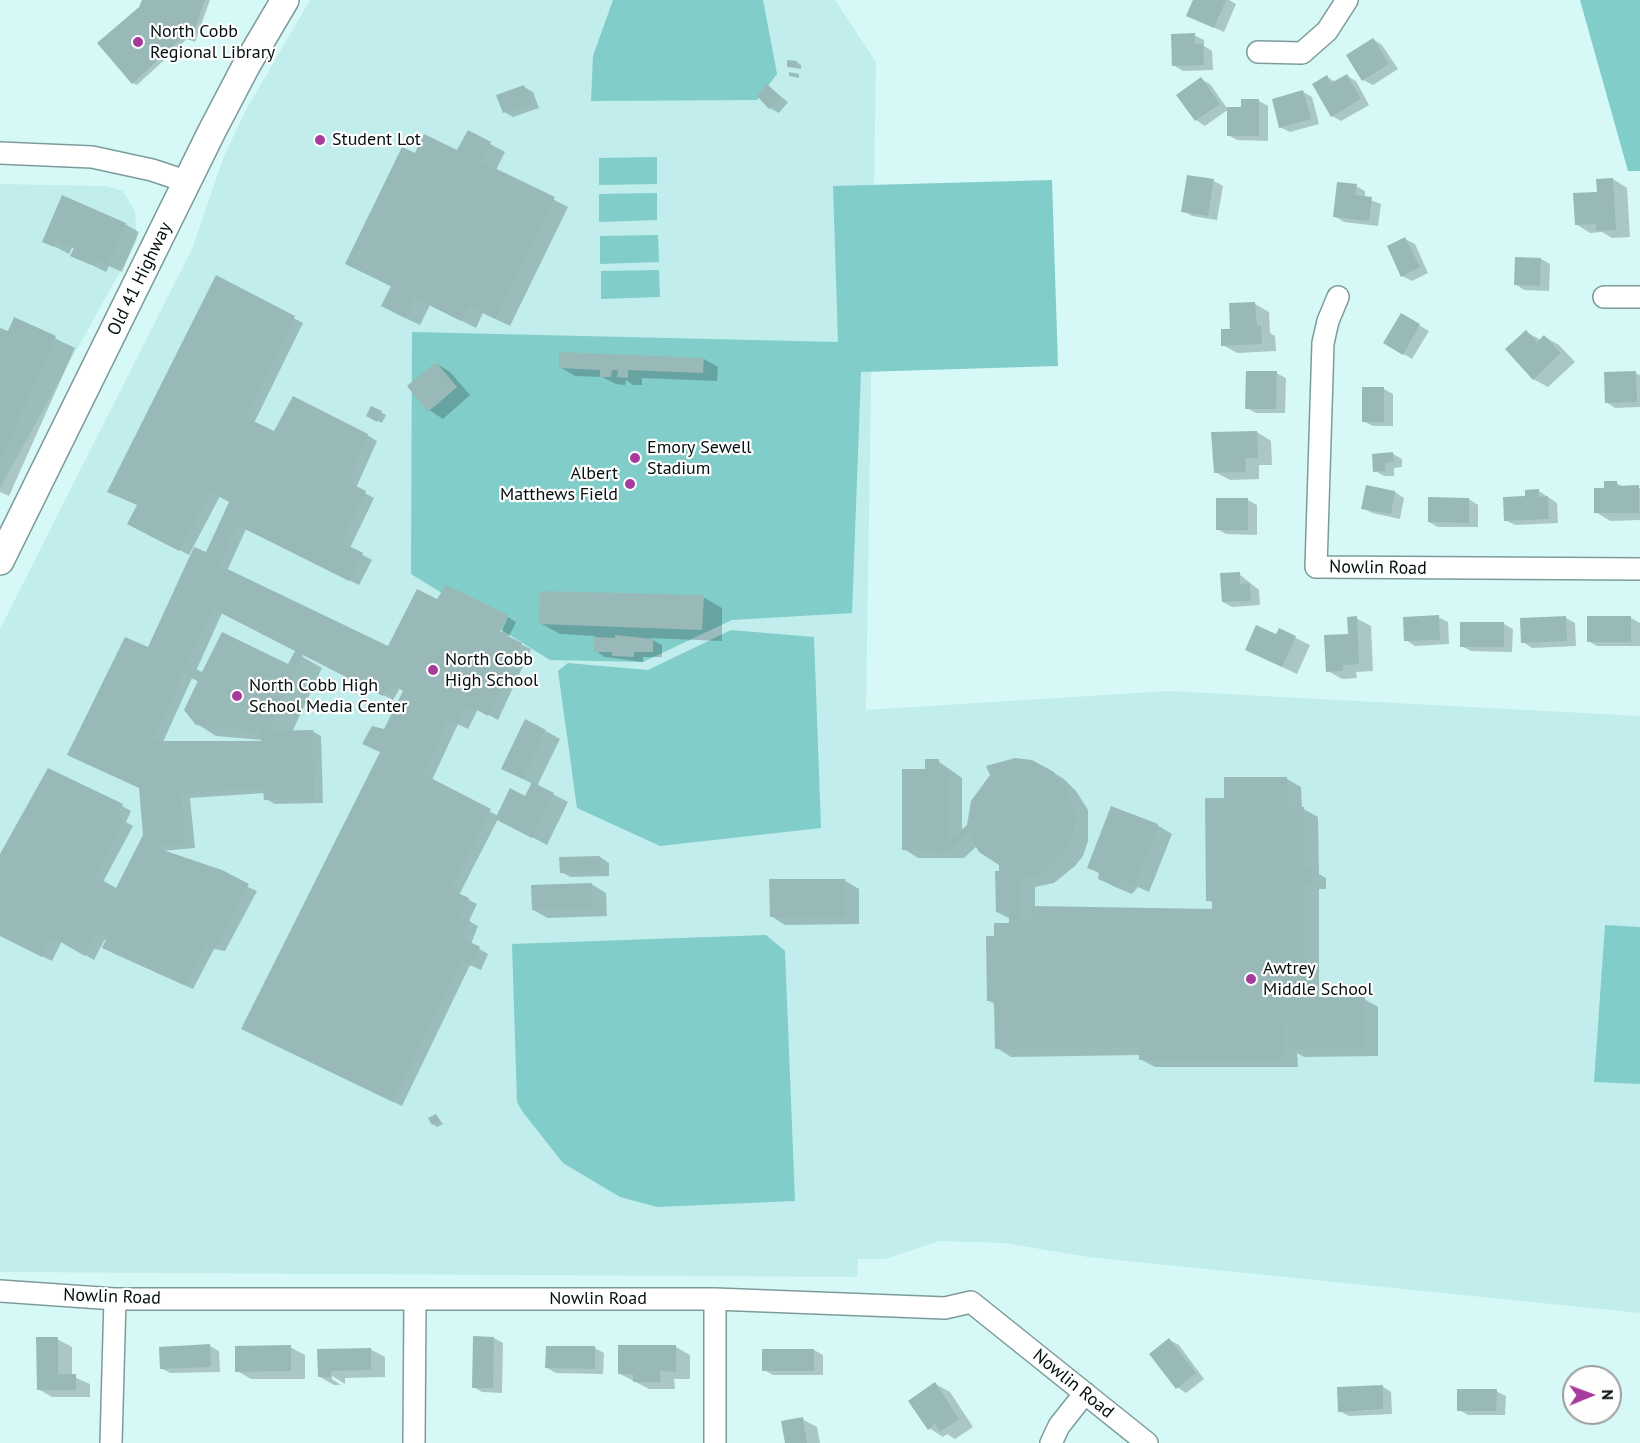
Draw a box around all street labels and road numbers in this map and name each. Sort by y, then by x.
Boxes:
street label: Old 41 Highway [103,219,177,339]
street label: Nowlin Road [1329,556,1427,580]
street label: Nowlin Road [63,1285,161,1309]
street label: Nowlin Road [549,1288,647,1310]
street label: Nowlin Road [1028,1345,1118,1423]

